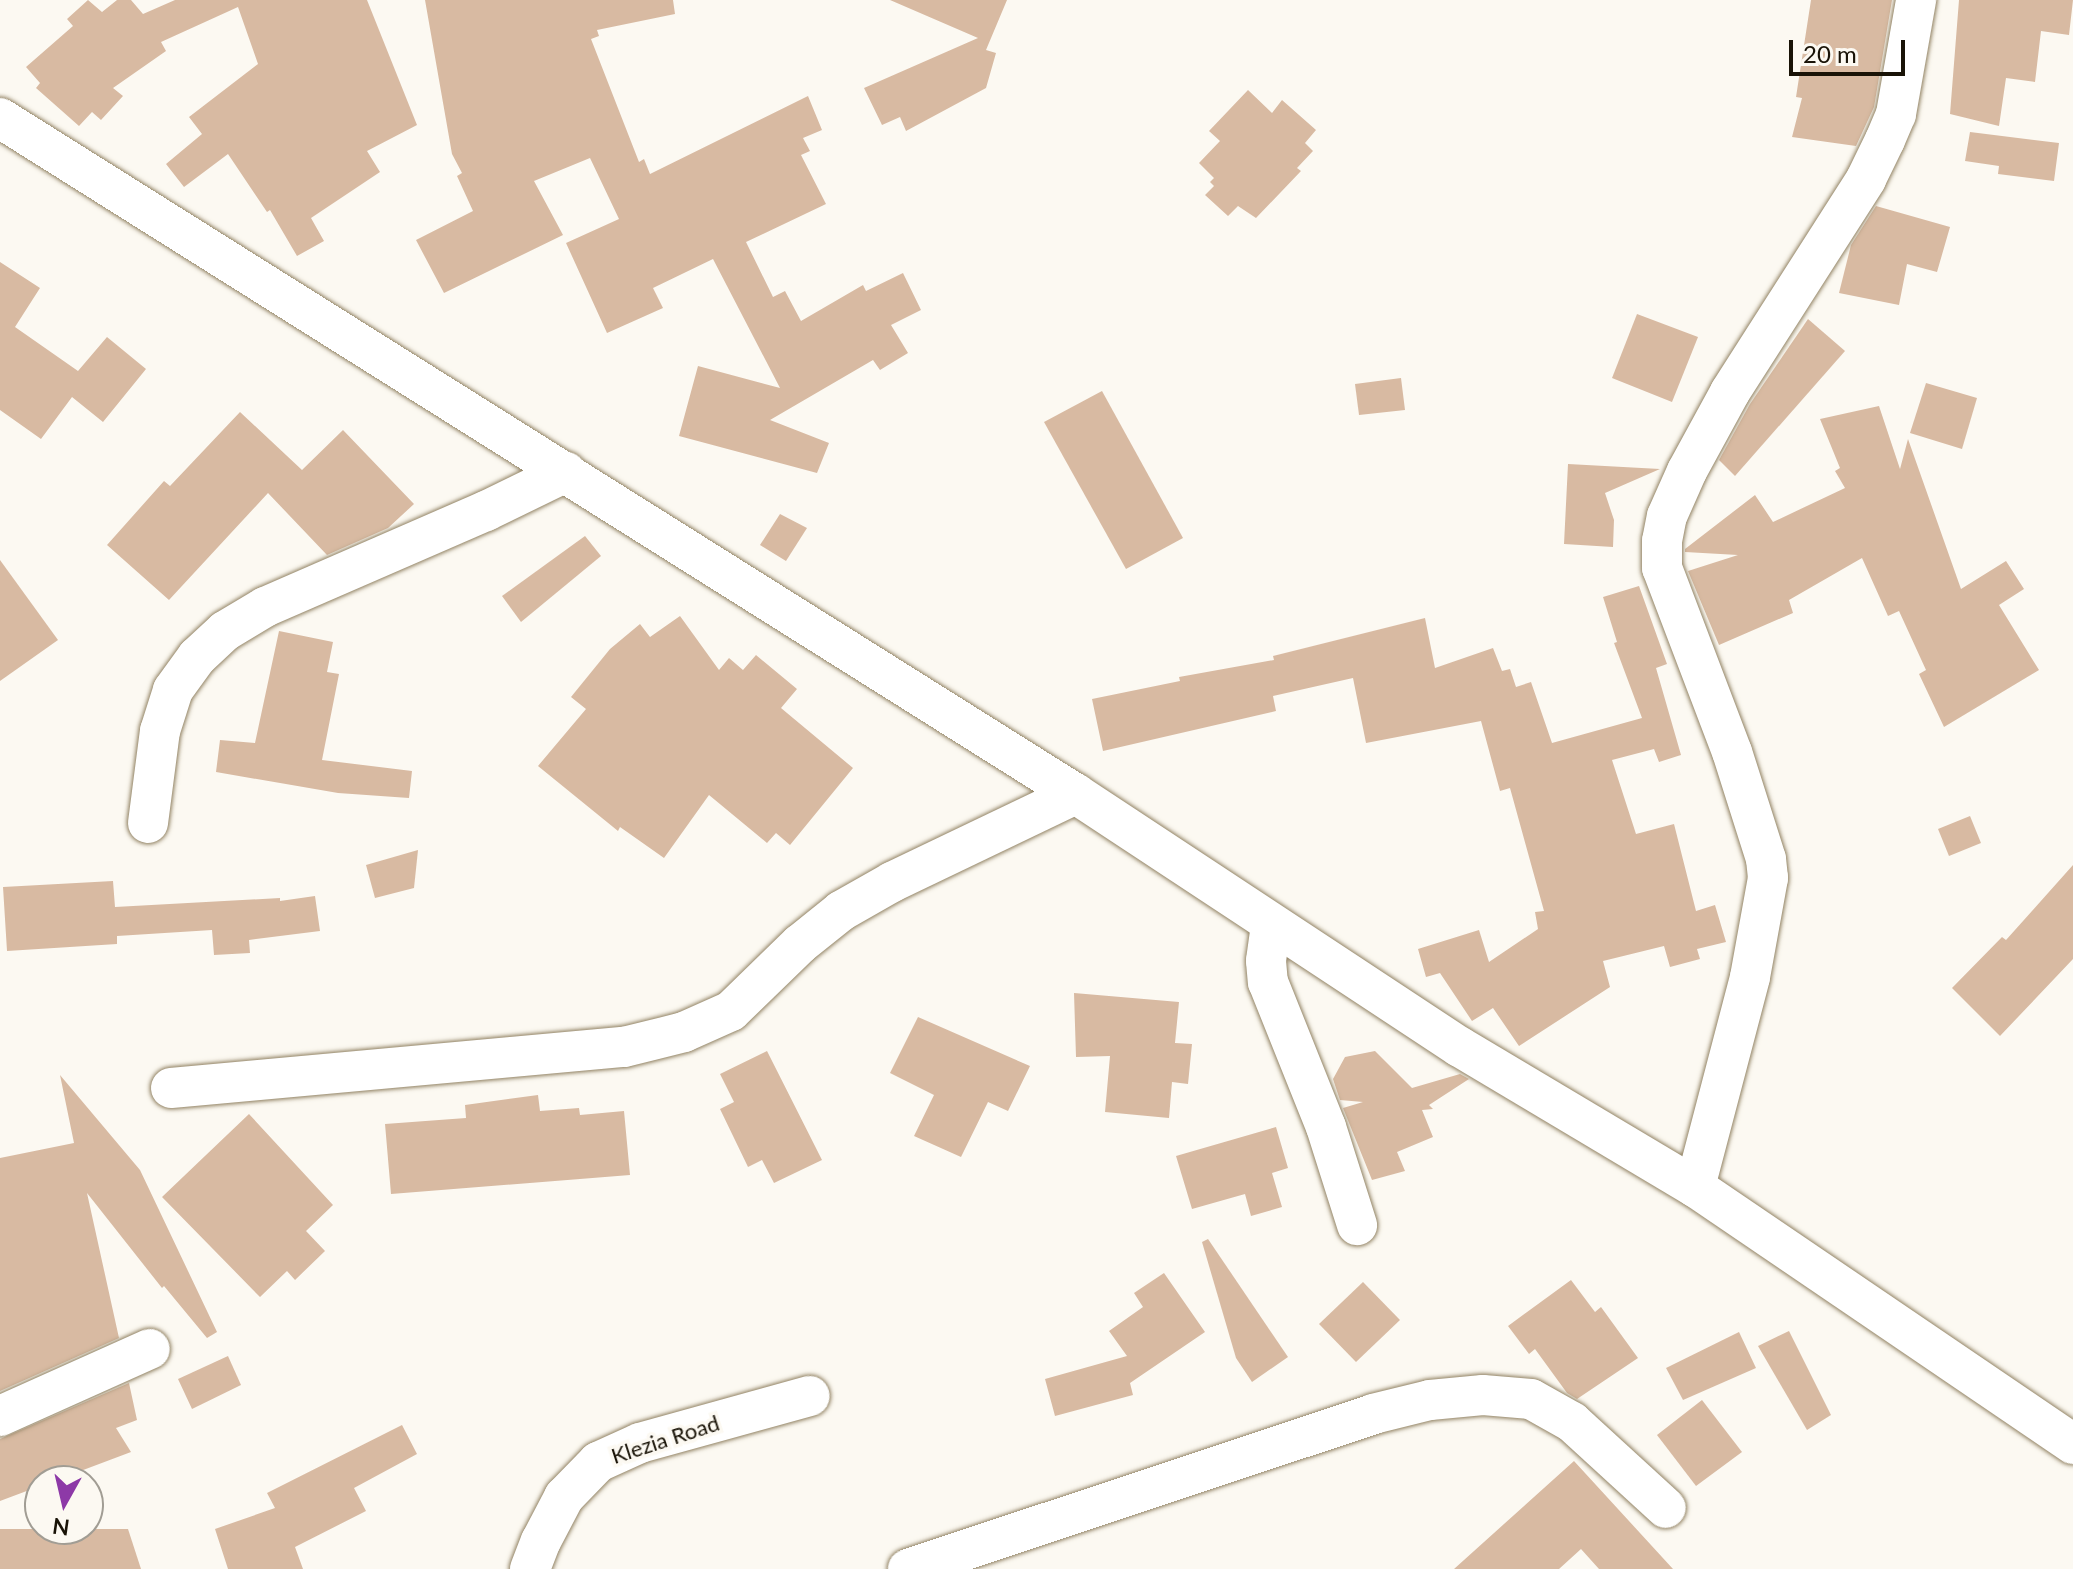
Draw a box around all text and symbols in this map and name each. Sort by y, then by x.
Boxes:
scale bar [1793,24,1909,74]
text: 20 m [1803,39,1857,68]
street label: Klezia Road [608,1409,722,1469]
north arrow [24,1465,104,1545]
text: N [51,1513,71,1542]

